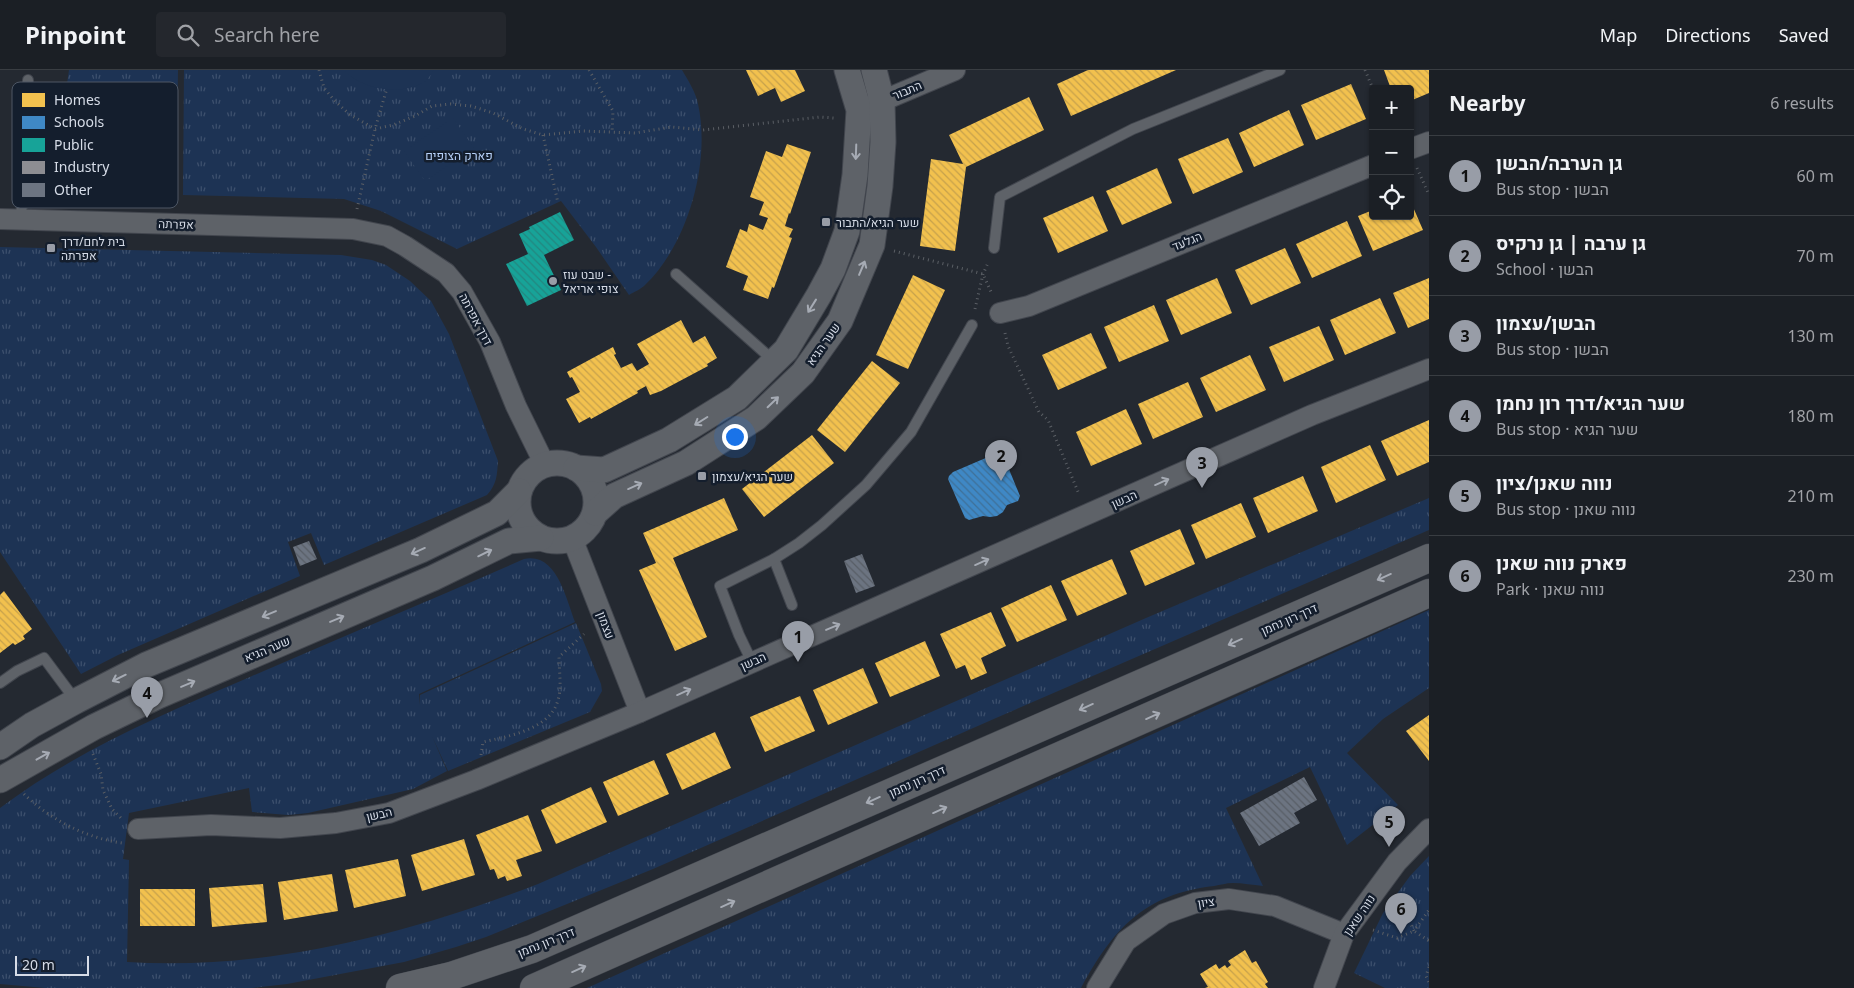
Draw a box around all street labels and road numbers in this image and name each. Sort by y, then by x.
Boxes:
street label: התבור [890,76,924,104]
street label: אפרתה [158,215,194,233]
street label: הגלעד [1169,227,1205,255]
street label: דרך אפרתה [455,290,497,348]
street label: שער הגיא [802,319,844,369]
street label: הבשן [1109,486,1139,512]
street label: דרך רון נחמן [1258,599,1320,639]
street label: עצמון [593,609,619,641]
street label: שער הגיא [241,632,293,666]
street label: הבשן [738,648,768,674]
street label: דרך רון נחמן [886,761,948,801]
street label: הבשן [364,803,394,825]
street label: נווה שאנן [1339,891,1379,939]
street label: ציון [1196,892,1216,912]
street label: דרך רון נחמן [515,923,577,961]

